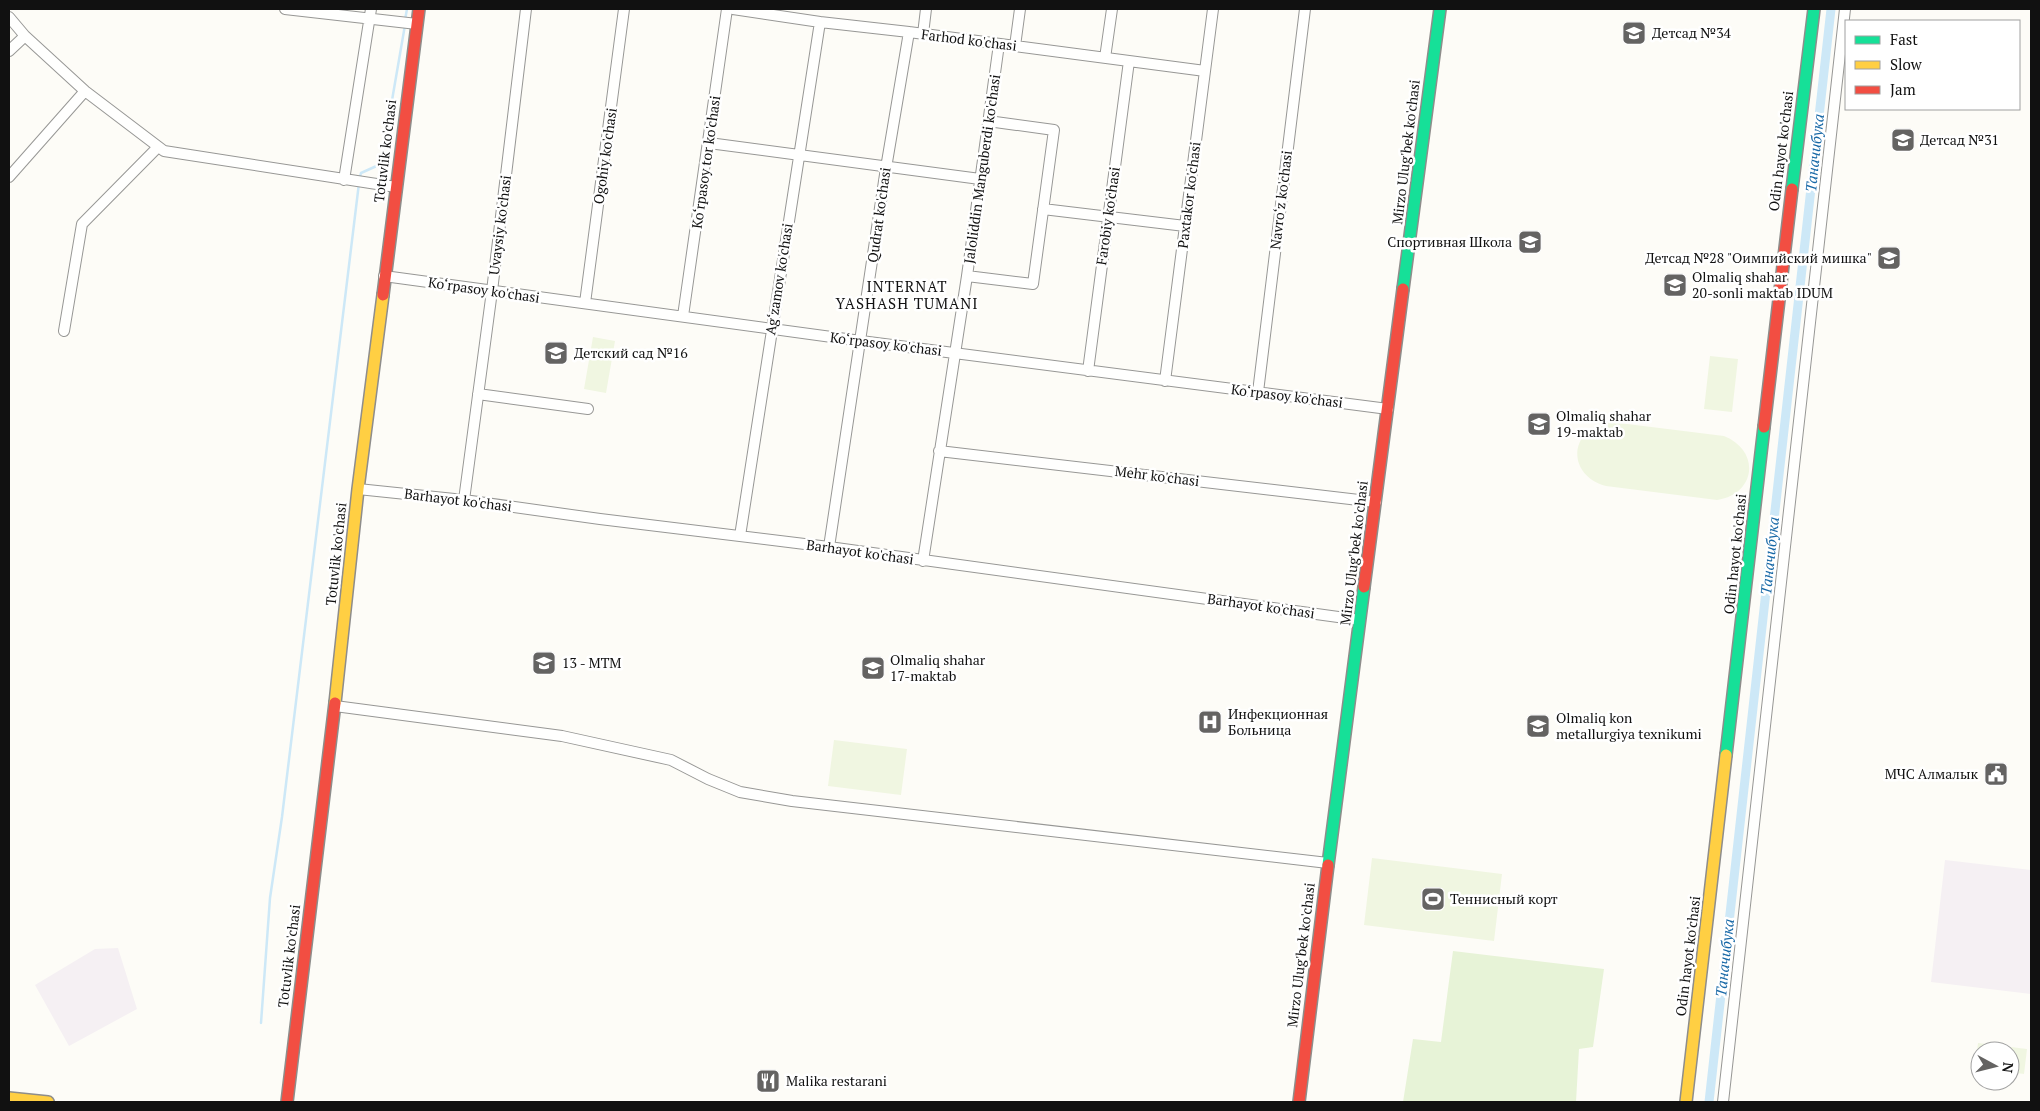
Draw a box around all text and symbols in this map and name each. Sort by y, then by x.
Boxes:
school or university icon: Детсад №34 [1621,20,1647,46]
legend [1845,20,2020,110]
place label: Детсад №34 [1652,23,1732,42]
street label: Farhod ko'chasi [920,24,1018,55]
text: Fast [1890,29,1918,49]
text: Slow [1890,54,1923,74]
street label: Jaloliddin Manguberdi ko'chasi [959,73,1004,265]
street label: Mirzo Ulug'bek ko'chasi [1387,78,1424,225]
text: Jam [1890,79,1916,99]
street label: Odin hayot ko'chasi [1764,90,1797,212]
street label: Ko‘rpasoy tor ko'chasi [687,94,724,230]
street label: Totuvlik ko'chasi [369,98,400,204]
street label: Ogohiy ko'chasi [588,106,621,205]
water label: Таначибука [1800,113,1828,193]
school or university icon: Детсад №31 [1890,127,1916,153]
place label: Детсад №31 [1920,130,1999,149]
street label: Paxtakor ko'chasi [1173,140,1204,249]
street label: Navro‘z ko'chasi [1265,149,1296,251]
street label: Qudrat ko'chasi [862,166,895,264]
street label: Farobiy ko'chasi [1091,166,1124,266]
street label: Uvaysiy ko'chasi [484,174,515,276]
street label: Ag‘zamov ko'chasi [760,222,797,336]
school or university icon: Спортивная Школа [1517,229,1543,255]
place label: Спортивная Школа [1387,232,1512,251]
school or university icon: Детсад №28 "Оимпийский мишка" [1876,245,1902,271]
place label: Детсад №28 "Оимпийский мишка" [1645,248,1872,267]
place label: Olmaliq shahar 20-sonli maktab IDUM [1692,267,1833,302]
street label: Ko‘rpasoy ko'chasi [427,272,541,307]
school or university icon: Olmaliq shahar 20-sonli maktab IDUM [1662,272,1688,298]
district label: INTERNAT YASHASH TUMANI [835,276,979,313]
street label: Ko‘rpasoy ko'chasi [829,327,943,360]
school or university icon: Детский сад №16 [543,340,569,366]
place label: Детский сад №16 [574,343,688,362]
street label: Ko‘rpasoy ko'chasi [1230,379,1344,412]
place label: Olmaliq shahar 19-maktab [1556,406,1652,441]
school or university icon: Olmaliq shahar 19-maktab [1526,411,1552,437]
street label: Mehr ko'chasi [1114,461,1200,490]
street label: Mirzo Ulug'bek ko'chasi [1335,479,1372,626]
street label: Barhayot ko'chasi [403,483,513,516]
street label: Odin hayot ko'chasi [1719,493,1750,615]
street label: Totuvlik ko'chasi [321,501,350,606]
water label: Таначибука [1755,516,1783,596]
street label: Barhayot ko'chasi [805,535,915,568]
street label: Barhayot ko'chasi [1206,589,1316,622]
school or university icon: 13 - MTM [531,650,557,676]
place label: Olmaliq shahar 17-maktab [890,650,986,685]
place label: 13 - MTM [562,653,622,672]
school or university icon: Olmaliq shahar 17-maktab [860,655,886,681]
place label: Инфекционная Больница [1228,704,1328,739]
place label: Olmaliq kon metallurgiya texnikumi [1556,708,1702,743]
hospital icon: Инфекционная Больница [1197,709,1223,735]
school or university icon: Olmaliq kon metallurgiya texnikumi [1525,713,1551,739]
public building icon: МЧС Алмалык [1983,761,2009,787]
place label: МЧС Алмалык [1885,764,1978,783]
street label: Mirzo Ulug'bek ko'chasi [1282,881,1319,1028]
sports icon: Теннисный корт [1420,886,1446,912]
place label: Теннисный корт [1450,889,1558,908]
street label: Odin hayot ko'chasi [1671,895,1704,1017]
street label: Totuvlik ko'chasi [273,903,304,1009]
water label: Таначибука [1710,918,1738,998]
north arrow [1970,1041,2020,1091]
text: N [1998,1061,2018,1074]
restaurant icon: Malika restarani [755,1068,781,1094]
place label: Malika restarani [786,1071,887,1090]

